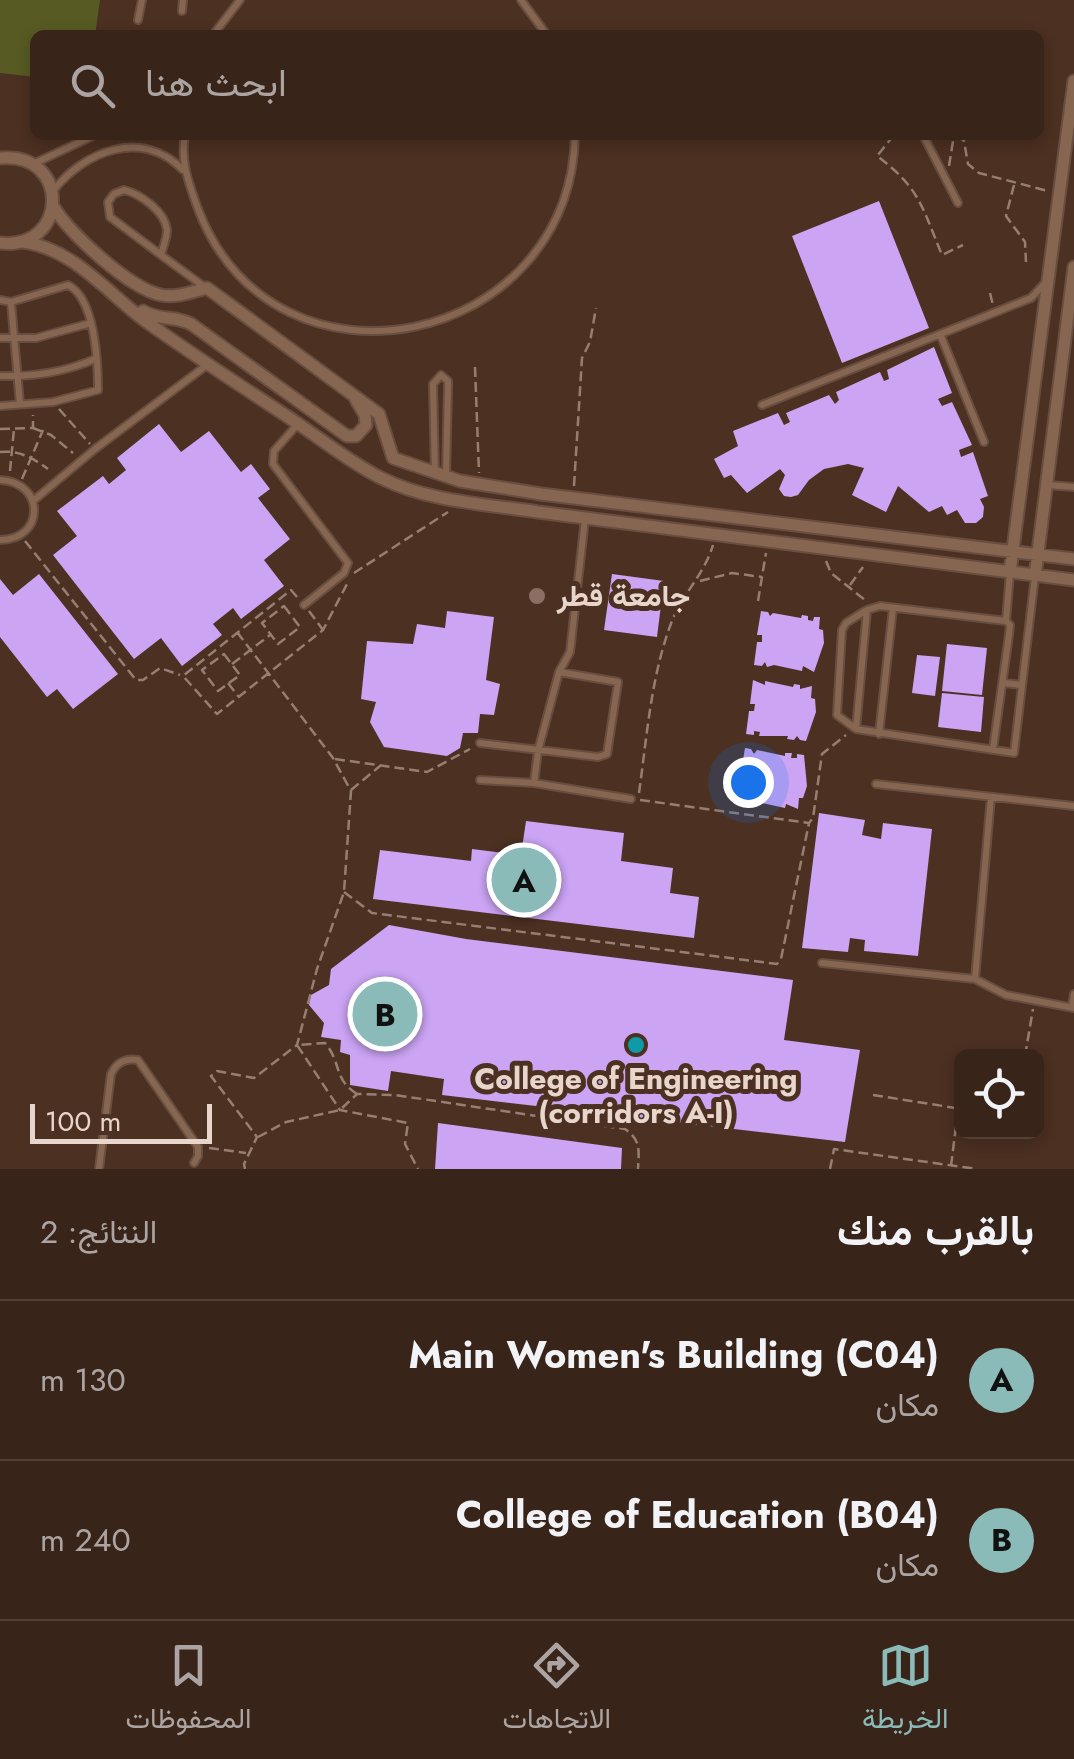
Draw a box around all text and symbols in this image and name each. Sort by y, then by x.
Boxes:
search box [30,30,1044,140]
text: ابحث هنا [145,55,287,110]
icon: search [65,58,120,113]
place label: جامعة قطر [556,574,690,617]
marker: جامعة قطر [526,585,548,607]
your location [723,757,774,808]
pin: A [492,842,556,918]
pin: B [352,976,418,1052]
marker: College of Engineering (corridors A-I) [625,1034,647,1056]
map controls [954,1049,1044,1139]
button: locate [954,1049,1044,1139]
place label: College of Engineering (corridors A-I) [474,1057,798,1134]
scale bar [30,1099,212,1144]
text: 100 m [45,1101,121,1142]
text: بالقرب منك [837,1200,1034,1261]
text: النتائج: 2 [40,1209,157,1255]
text: Main Women's Building (C04) [408,1327,939,1382]
text: 130 m [40,1357,126,1403]
text: A [990,1357,1013,1403]
text: مكان [876,1382,939,1428]
text: College of Education (B04) [456,1487,939,1542]
text: 240 m [40,1517,131,1563]
text: B [991,1517,1012,1563]
text: مكان [876,1542,939,1588]
tab: المحفوظات [125,1638,252,1743]
tab: الاتجاهات [502,1638,611,1743]
tab: الخريطة [862,1638,949,1743]

